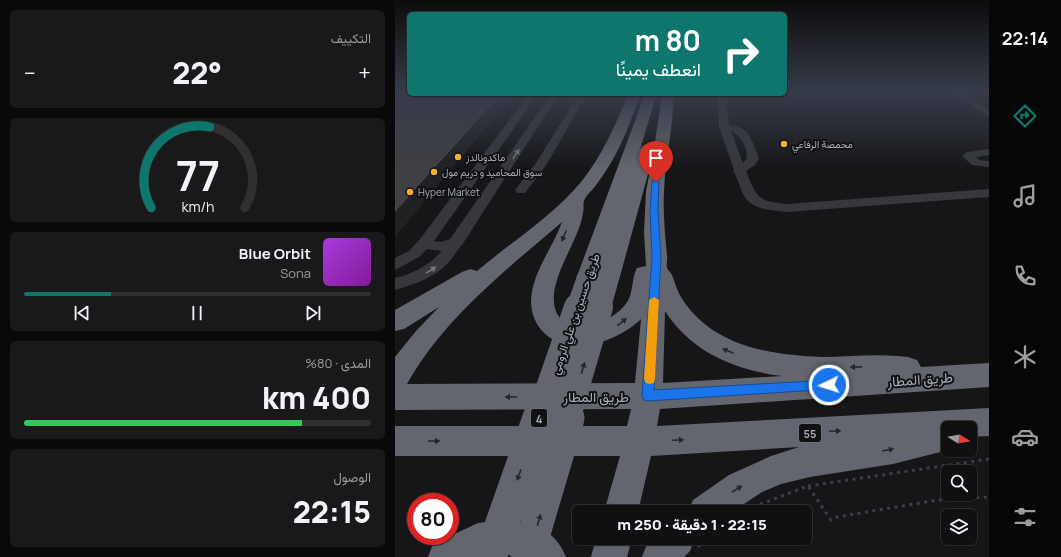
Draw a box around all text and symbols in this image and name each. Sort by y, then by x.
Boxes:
text: 80 m [635,21,701,59]
text: 22:14 [1002,26,1048,50]
icon: right [715,28,767,80]
text: التكييف [331,29,371,47]
text: 22° [172,52,222,93]
text: انعطف يمينًا [616,57,701,81]
text: − [24,58,36,88]
text: + [358,58,371,88]
icon: directions [1011,102,1039,130]
place label: محمصة الرفاعي [792,137,853,153]
marker: محمصة الرفاعي [779,139,789,149]
pin [639,141,673,182]
text: 77 [175,147,220,203]
icon: arrive [645,147,667,169]
one-way arrow [512,148,519,160]
place label: ماكدونالدز [465,150,505,164]
marker: ماكدونالدز [453,152,463,162]
place label: سوق المحاميد و دريم مول [442,165,542,179]
marker: سوق المحاميد و دريم مول [429,167,439,177]
icon: music [1011,182,1039,210]
place label: Hyper Market [418,185,480,199]
marker: Hyper Market [405,187,415,197]
text: km/h [181,197,214,216]
one-way arrow [561,231,567,243]
text: Blue Orbit [239,243,311,264]
street label: طريق حسين بن علي الرومي [546,251,606,378]
icon: phone [1011,262,1039,290]
text: Sona [280,264,311,282]
one-way arrow [425,266,437,273]
icon: previous [71,302,93,324]
icon: pause [186,302,208,324]
icon: next [302,302,324,324]
one-way arrow [617,317,628,326]
icon: climate [1011,343,1039,371]
one-way arrow [723,348,734,354]
text: المدى · 80% [305,354,371,372]
one-way arrow [580,362,586,374]
position arrow [808,364,850,406]
one-way arrow [849,364,862,370]
street label: طريق المطار [886,367,953,391]
text: 400 km [262,377,371,418]
street label: طريق المطار [562,387,629,406]
one-way arrow [505,393,517,400]
road number: 4 [531,409,547,427]
north arrow [941,421,977,457]
map controls [941,421,977,545]
icon: car [1011,423,1039,451]
road number: 55 [799,424,821,442]
one-way arrow [829,428,841,435]
one-way arrow [672,437,685,443]
one-way arrow [428,438,441,444]
one-way arrow [882,447,894,453]
button: search [941,465,977,501]
text: الوصول [333,468,371,486]
one-way arrow [516,469,522,481]
one-way arrow [732,485,742,493]
text: 22:15 [293,491,371,532]
speed limit sign: 80 [407,493,459,545]
icon: filters [1011,503,1039,531]
button: layers [941,509,977,545]
one-way arrow [536,513,542,525]
text: 22:15 · 1 دقيقة · 250 m [617,514,767,535]

